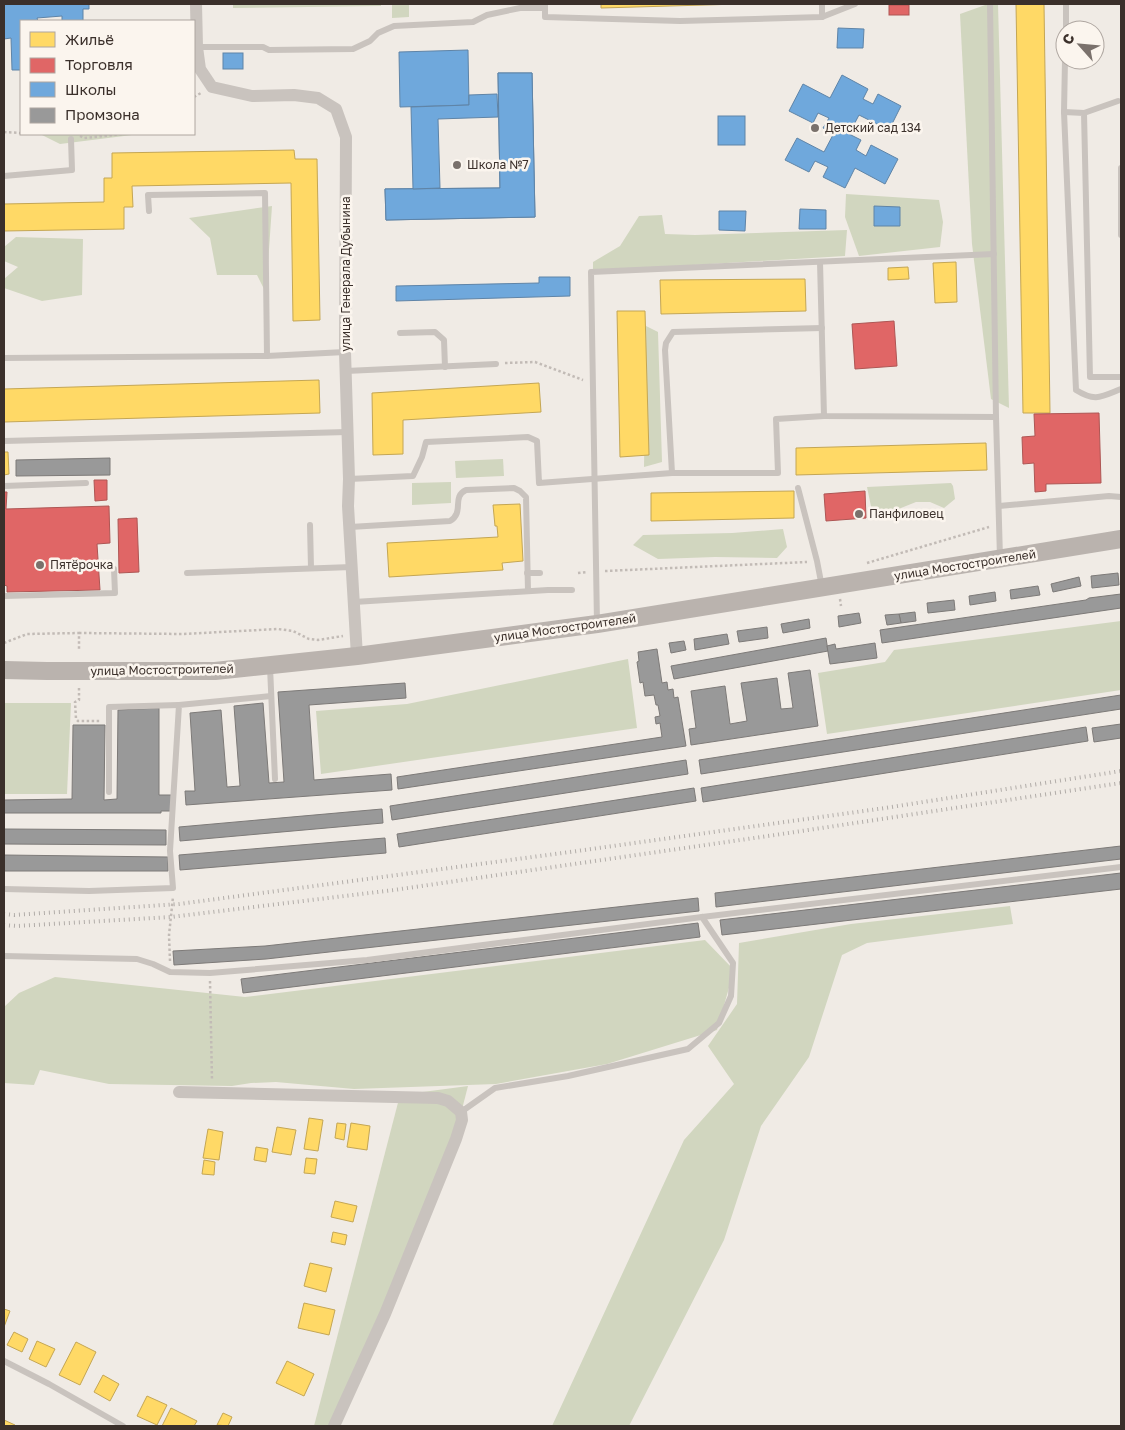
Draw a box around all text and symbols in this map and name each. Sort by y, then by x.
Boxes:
legend [20,20,195,135]
north arrow [1055,20,1105,70]
text: Жильё [65,30,114,48]
text: С [1058,31,1078,47]
text: Торговля [65,55,133,73]
text: Школы [65,80,116,98]
text: Промзона [65,105,140,123]
place label: Детский сад 134 [825,120,921,135]
marker: Детский сад 134 [809,122,821,134]
place label: Школа №7 [467,157,529,172]
marker: Школа №7 [451,159,463,171]
street label: улица Генерала Дубынина [338,196,353,352]
place label: Панфиловец [869,506,944,521]
marker: Панфиловец [853,508,865,520]
street label: улица Мостостроителей [893,546,1037,583]
place label: Пятёрочка [50,557,113,572]
marker: Пятёрочка [34,559,46,571]
street label: улица Мостостроителей [493,610,637,645]
street label: улица Мостостроителей [90,661,234,678]

